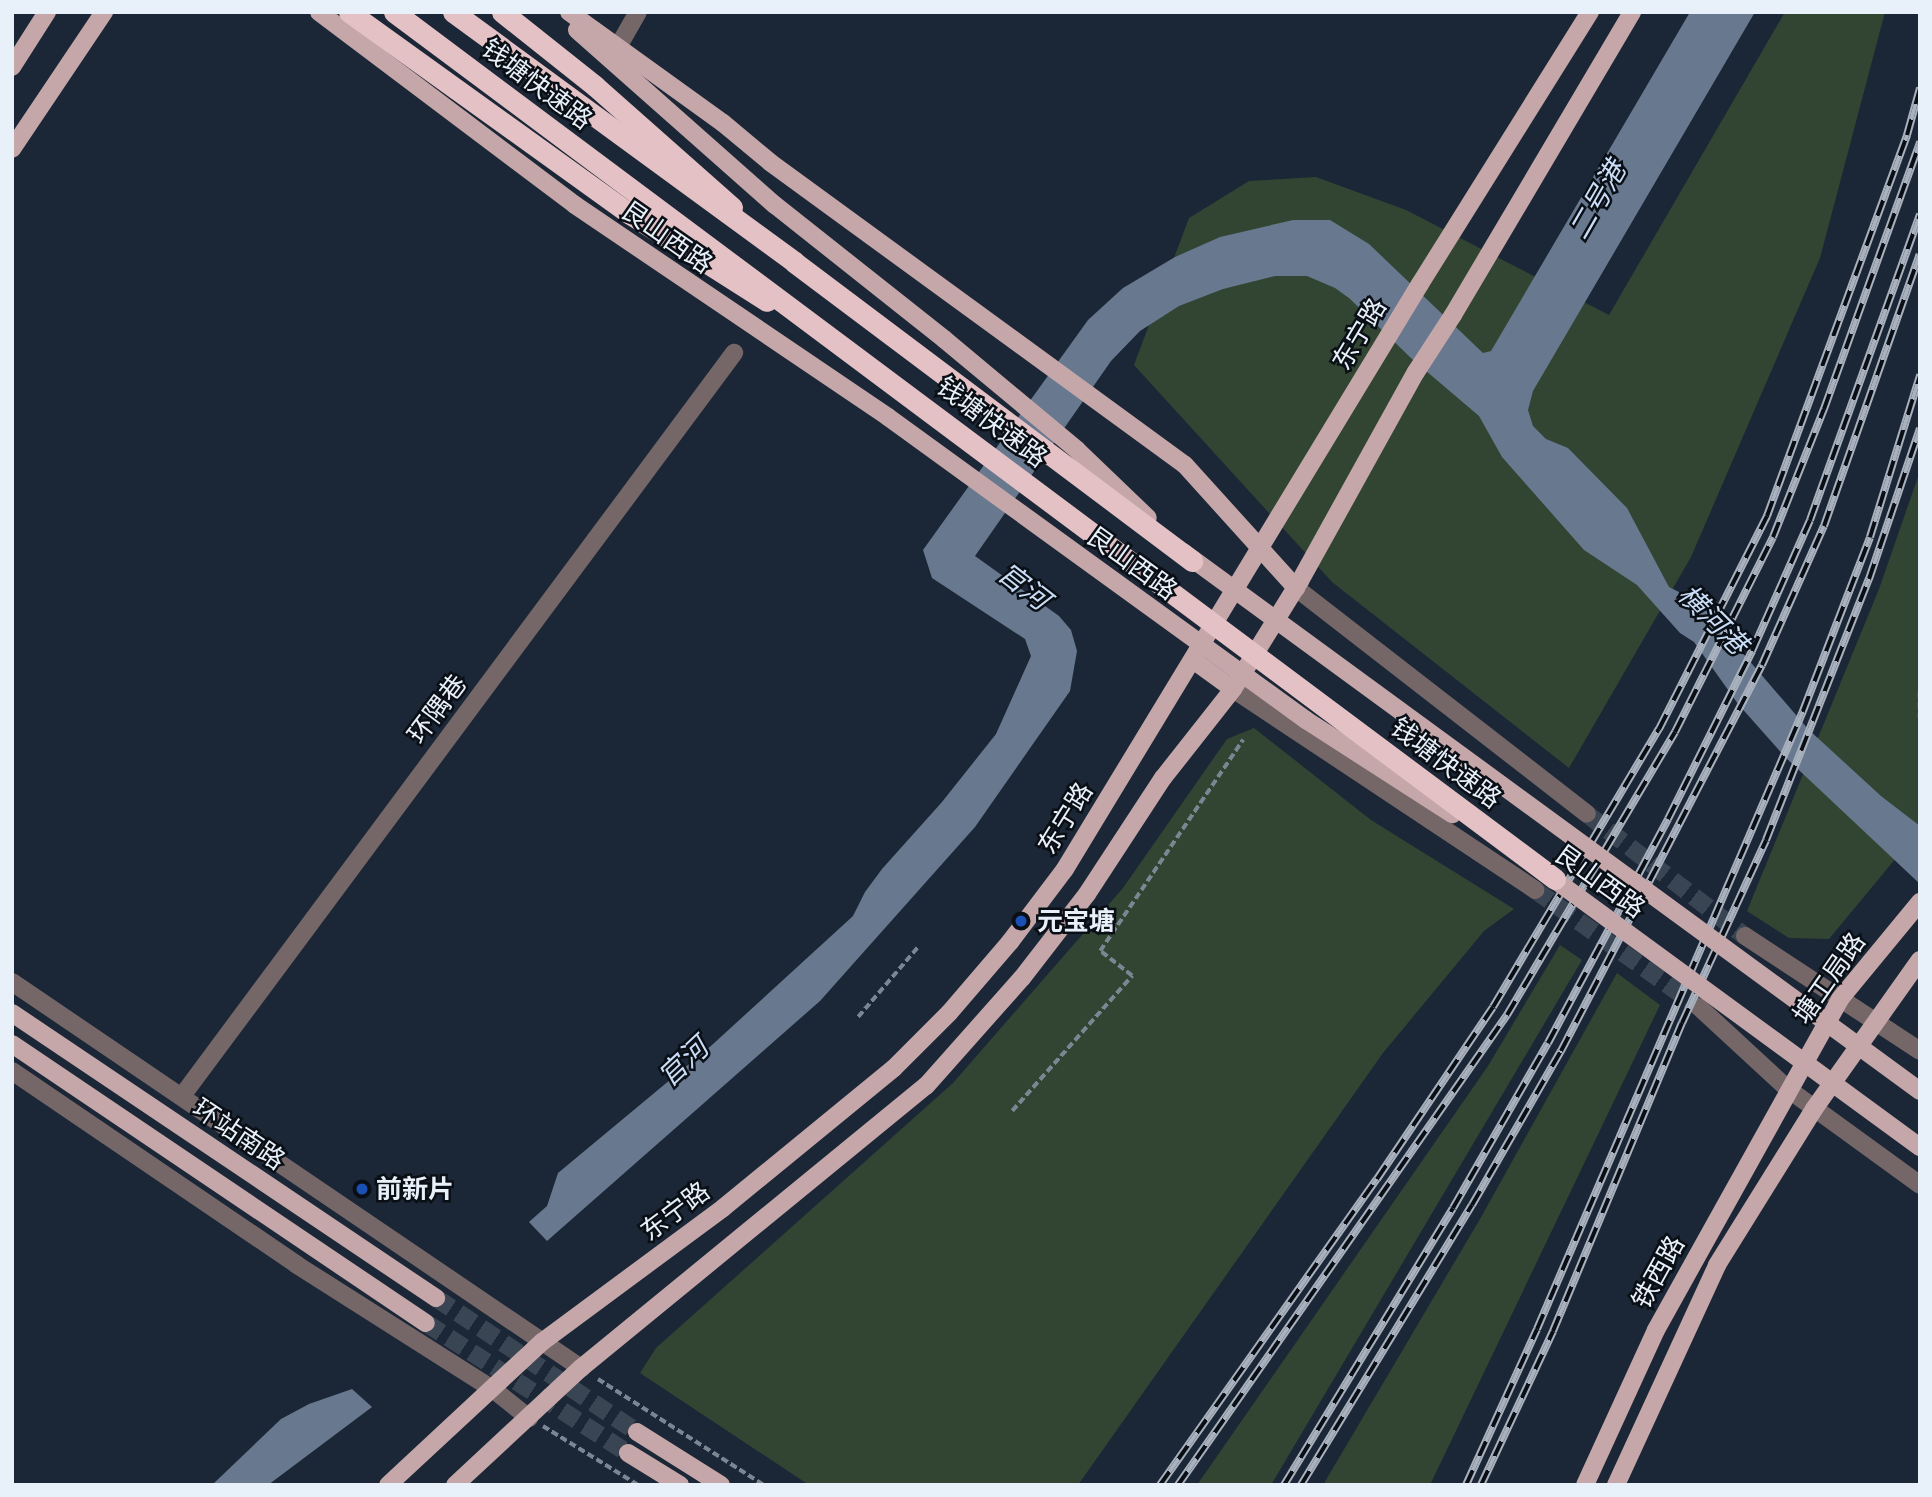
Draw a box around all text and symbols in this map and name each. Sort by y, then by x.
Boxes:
street label: 钱塘快速路 [476,32,598,136]
water label: 二号港 [1561,155,1633,245]
street label: 艮山西路 [615,194,719,280]
street label: 东宁路 [1326,293,1392,375]
street label: 钱塘快速路 [931,370,1053,474]
street label: 艮山西路 [1081,520,1183,606]
water label: 官河 [992,556,1056,616]
water label: 横河港 [1671,577,1755,661]
street label: 环隅巷 [401,668,473,750]
street label: 钱塘快速路 [1385,711,1507,815]
street label: 东宁路 [1031,777,1099,859]
street label: 艮山西路 [1549,838,1651,924]
place label: 元宝塘 [1037,905,1115,937]
marker: 元宝塘 [1011,911,1031,931]
street label: 塘工局路 [1786,926,1872,1030]
water label: 官河 [651,1031,715,1093]
street label: 环站南路 [187,1092,291,1176]
place label: 前新片 [376,1173,454,1205]
street label: 东宁路 [634,1175,716,1247]
marker: 前新片 [354,1181,370,1197]
street label: 铁西路 [1625,1230,1691,1314]

